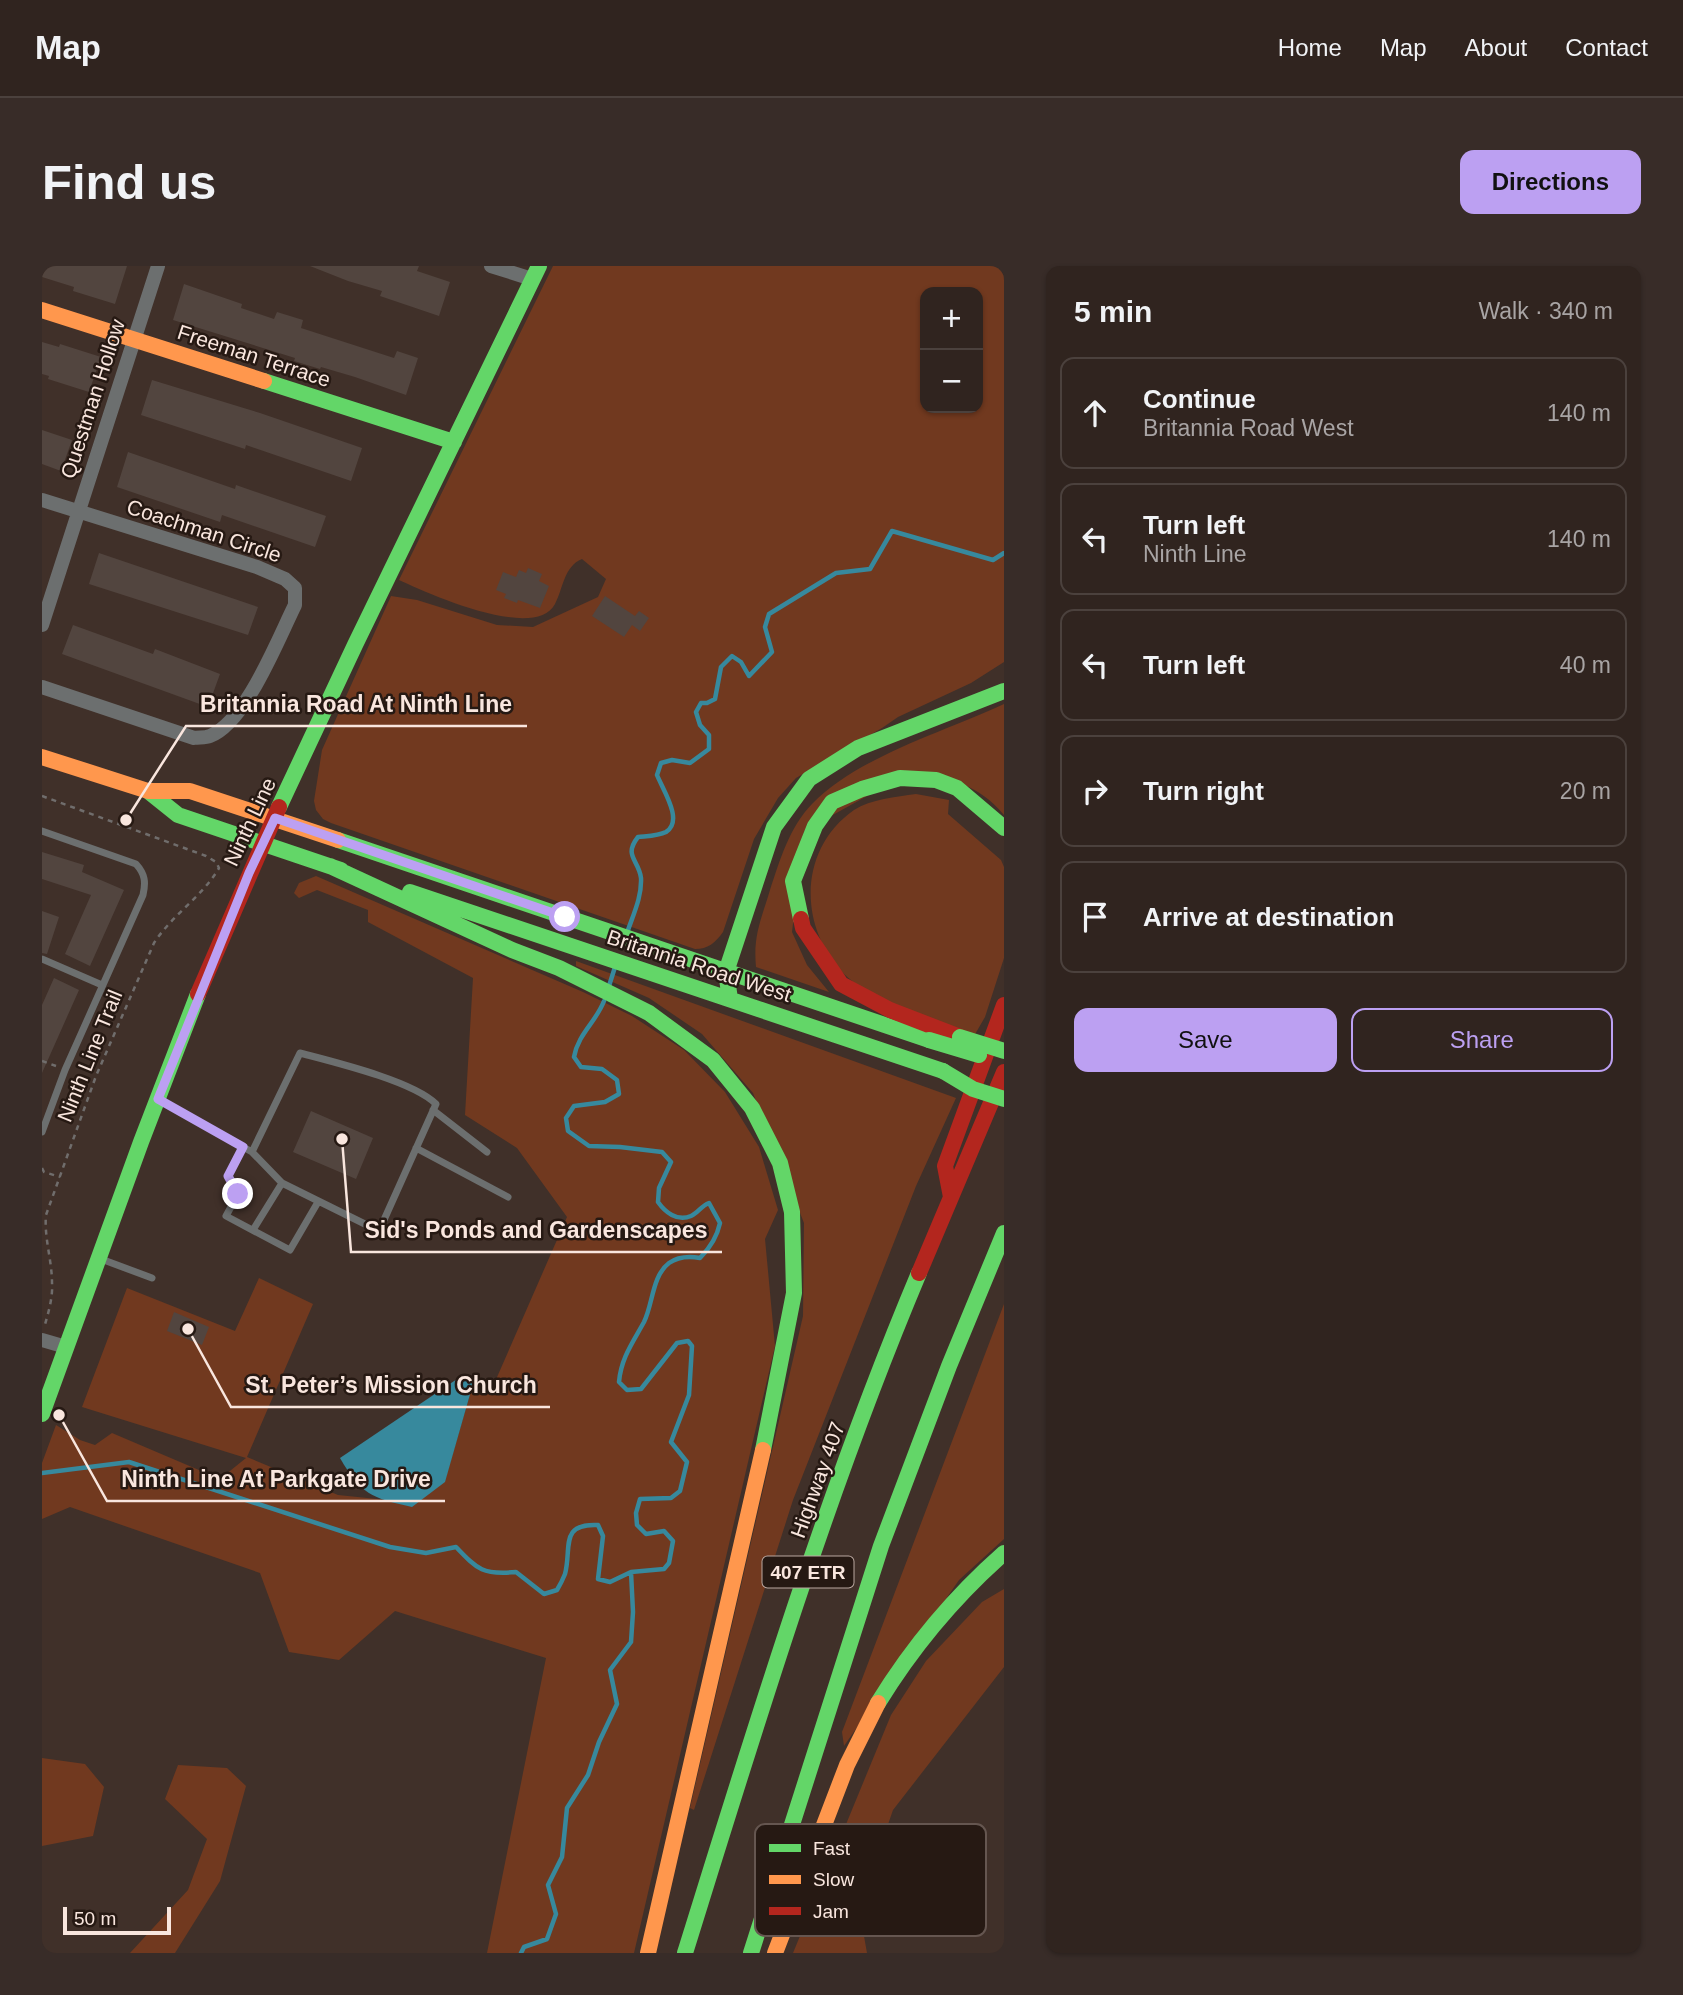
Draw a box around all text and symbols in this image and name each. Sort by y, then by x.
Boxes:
text: Map [35,29,101,66]
text: Home [1278,34,1342,61]
text: Map [1380,34,1427,61]
text: About [1465,34,1527,61]
text: Contact [1565,34,1648,61]
button: Directions [1460,150,1641,214]
text: Find us [42,155,216,209]
map controls [920,287,983,413]
button: + [920,287,983,350]
text: 5 min [1074,295,1152,328]
text: Walk · 340 m [1478,298,1613,324]
street label: Questman Hollow [56,316,129,481]
street label: Freeman Terrace [175,320,334,391]
button: − [920,350,983,413]
text: Continue [1143,384,1256,414]
icon: ahead [1076,394,1114,432]
text: 140 m [1547,400,1611,426]
text: Britannia Road West [1143,415,1354,441]
street label: Coachman Circle [124,495,284,566]
text: Turn left [1143,510,1245,540]
icon: left [1076,520,1114,558]
text: 140 m [1547,526,1611,552]
text: Ninth Line [1143,541,1247,567]
icon: left [1076,646,1114,684]
text: Turn left [1143,650,1245,680]
text: 40 m [1560,652,1611,678]
callout: Britannia Road At Ninth Line [186,682,527,726]
text: Britannia Road At Ninth Line [200,691,512,717]
icon: right [1076,772,1114,810]
street label: Ninth Line [219,774,280,870]
text: Turn right [1143,776,1264,806]
text: 20 m [1560,778,1611,804]
icon: arrive [1076,898,1114,936]
route start [549,901,580,932]
text: Arrive at destination [1143,902,1394,932]
street label: Britannia Road West [604,925,794,1006]
street label: Ninth Line Trail [53,987,126,1125]
button: Save [1074,1008,1337,1072]
button: Share [1351,1008,1613,1072]
route end [222,1178,253,1209]
callout: Sid's Ponds and Gardenscapes [351,1208,722,1252]
text: Sid's Ponds and Gardenscapes [365,1217,707,1243]
callout: St. Peter’s Mission Church [231,1363,550,1407]
text: St. Peter’s Mission Church [245,1372,537,1398]
street label: Highway 407 [786,1419,849,1541]
callout: Ninth Line At Parkgate Drive [107,1457,445,1501]
text: Ninth Line At Parkgate Drive [121,1466,431,1492]
road number: 407 ETR [762,1556,854,1588]
legend [755,1824,986,1936]
text: Fast [813,1838,851,1859]
text: Slow [813,1869,854,1890]
text: Jam [813,1901,849,1922]
scale bar [63,1904,172,1936]
text: 50 m [74,1908,116,1929]

